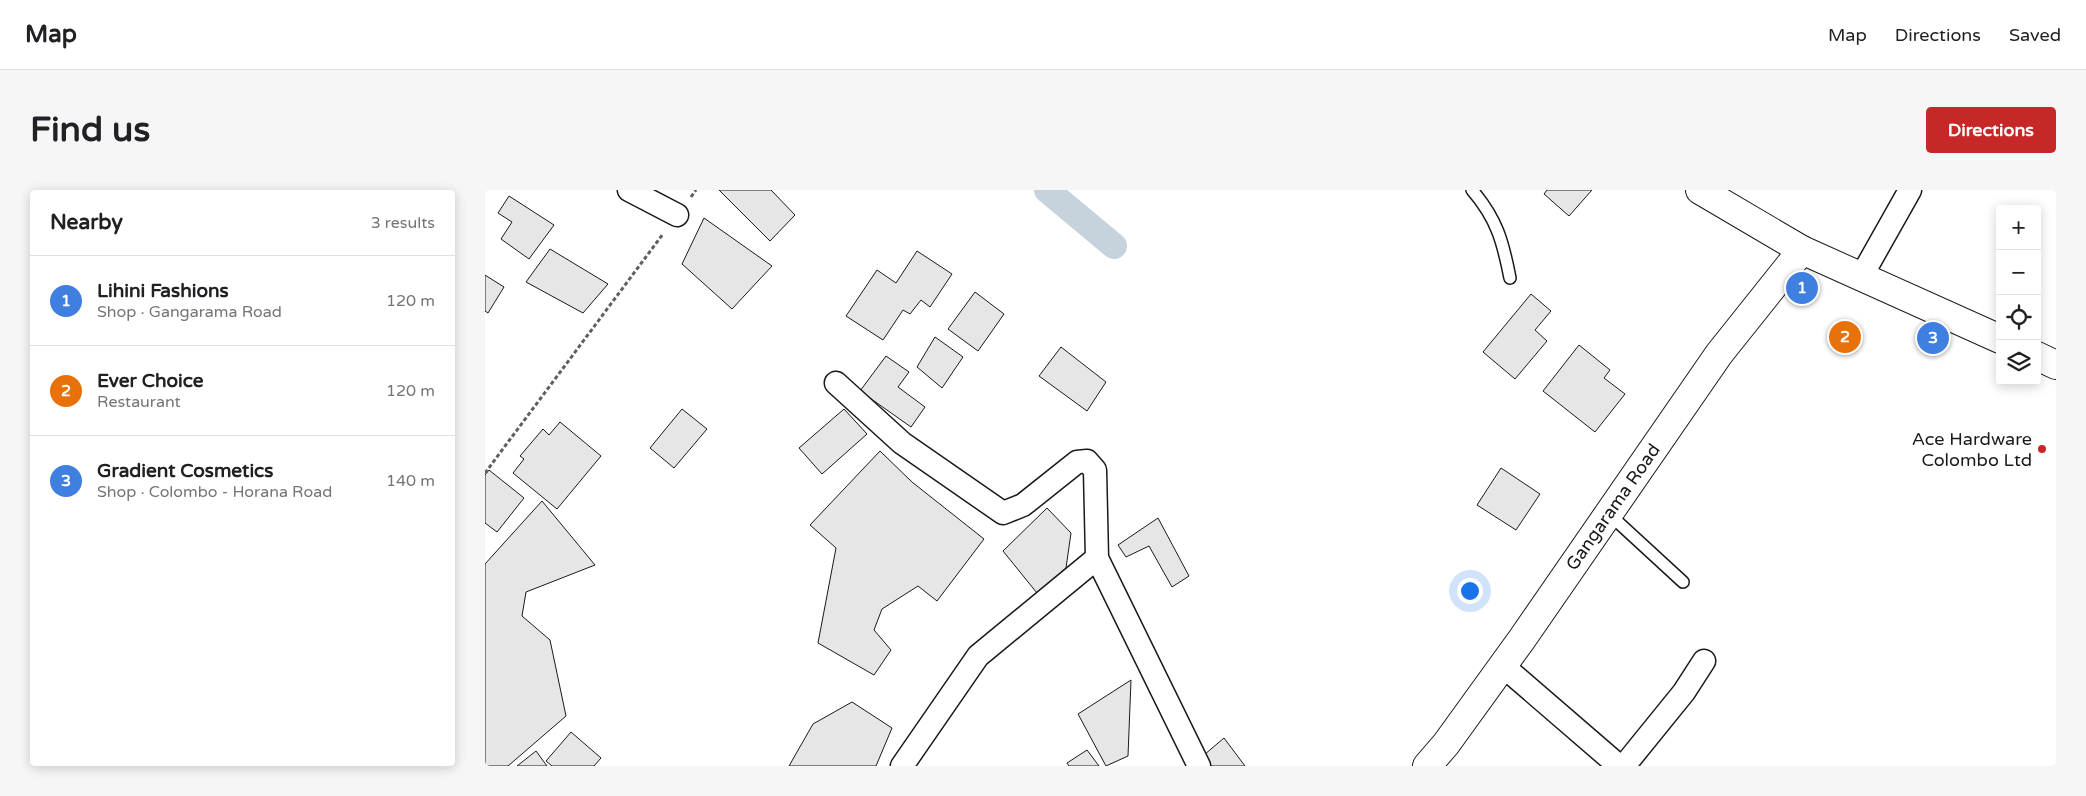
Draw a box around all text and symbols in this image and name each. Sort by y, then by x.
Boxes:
text: Map [25,20,77,49]
text: Map [1828,24,1867,46]
text: Directions [1895,24,1981,46]
text: Saved [2009,24,2061,46]
button: Directions [1926,107,2056,153]
text: Find us [30,109,150,151]
map controls [1996,205,2041,385]
button: + [1996,205,2041,250]
text: Nearby [50,210,123,235]
text: 3 results [371,213,435,233]
button: − [1996,250,2041,295]
pin: 1 [1786,269,1818,307]
text: Lihini Fashions [97,280,229,302]
text: 1 [61,291,71,311]
text: 120 m [386,291,435,311]
button: locate [1996,295,2041,340]
text: Shop · Gangarama Road [97,302,282,322]
pin: 2 [1829,318,1861,356]
pin: 3 [1917,319,1949,357]
button: layers [1996,340,2041,385]
text: Ever Choice [97,370,204,392]
text: 2 [61,381,71,401]
text: 120 m [386,381,435,401]
text: Restaurant [97,392,181,412]
place label: Ace Hardware Colombo Ltd [1912,428,2032,471]
street label: Gangarama Road [1561,439,1665,575]
marker: Ace Hardware Colombo Ltd [2036,443,2048,455]
text: Gradient Cosmetics [97,460,273,482]
text: 3 [61,471,71,491]
text: 140 m [386,471,435,491]
text: Shop · Colombo - Horana Road [97,482,332,502]
your location [1457,578,1483,604]

